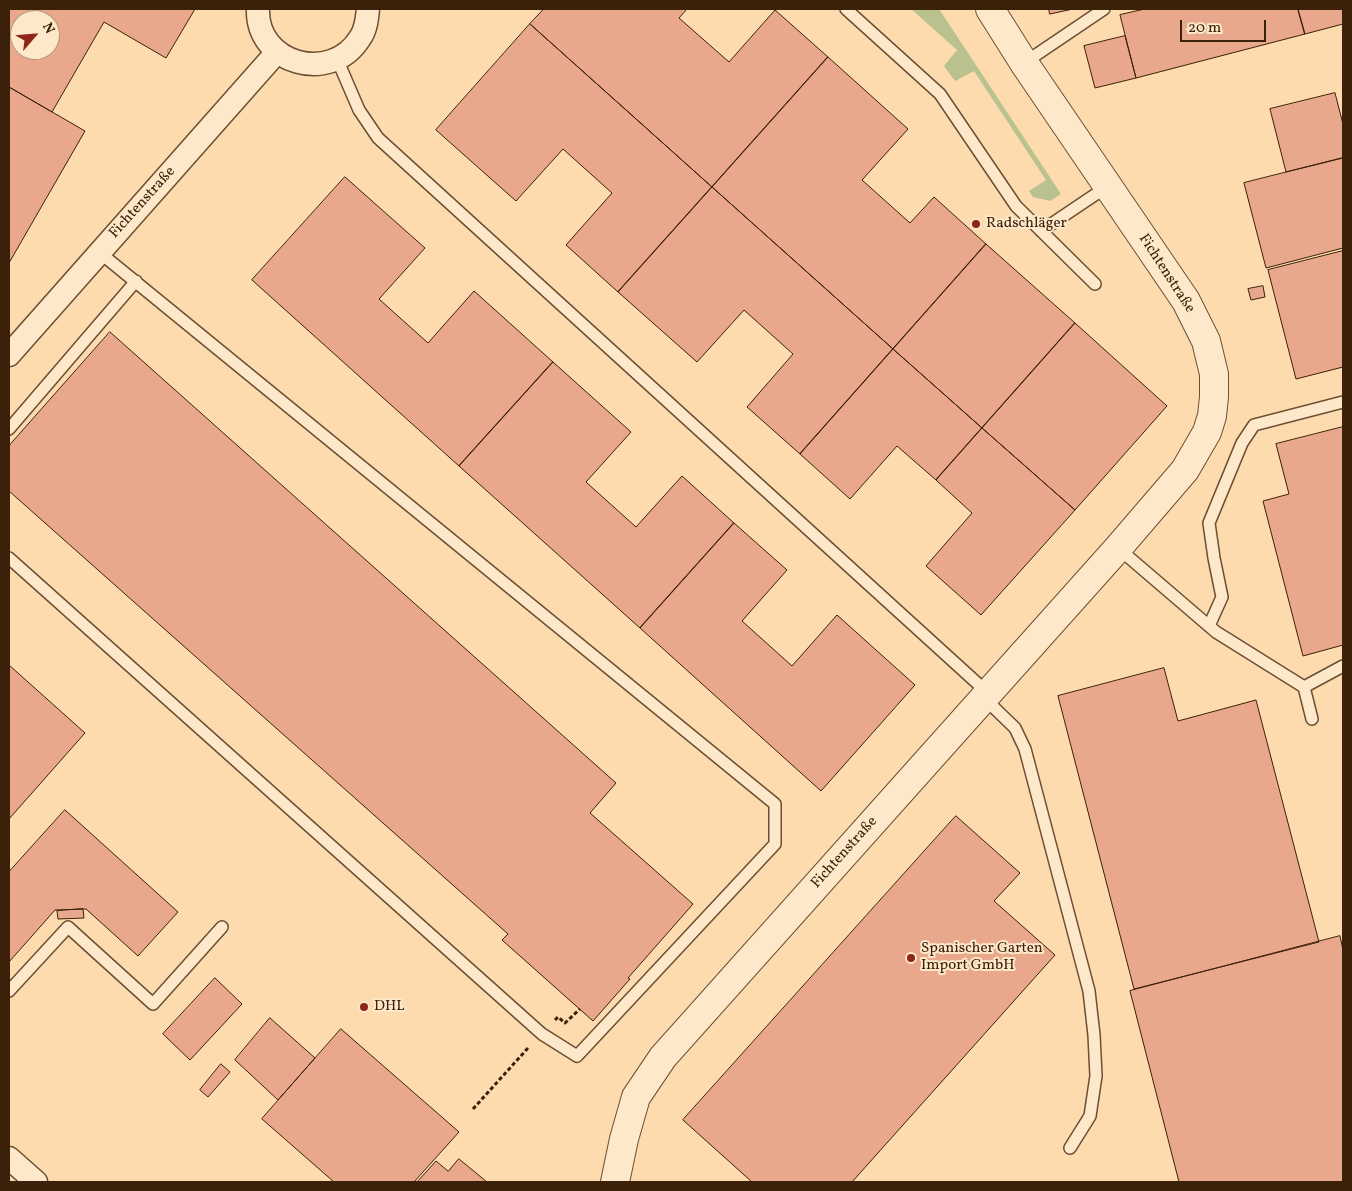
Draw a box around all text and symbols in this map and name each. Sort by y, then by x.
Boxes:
north arrow [10,10,60,60]
scale bar [1182,10,1268,42]
text: 20 m [1188,18,1221,39]
text: N [37,20,59,37]
street label: Fichtenstraße [106,163,180,243]
place label: Radschläger [986,215,1067,233]
marker: Radschläger [970,218,982,230]
street label: Fichtenstraße [1134,231,1198,317]
street label: Fichtenstraße [808,813,882,893]
place label: Spanischer Garten Import GmbH [921,940,1043,975]
marker: Spanischer Garten Import GmbH [905,952,917,964]
place label: DHL [374,998,405,1016]
marker: DHL [358,1001,370,1013]

